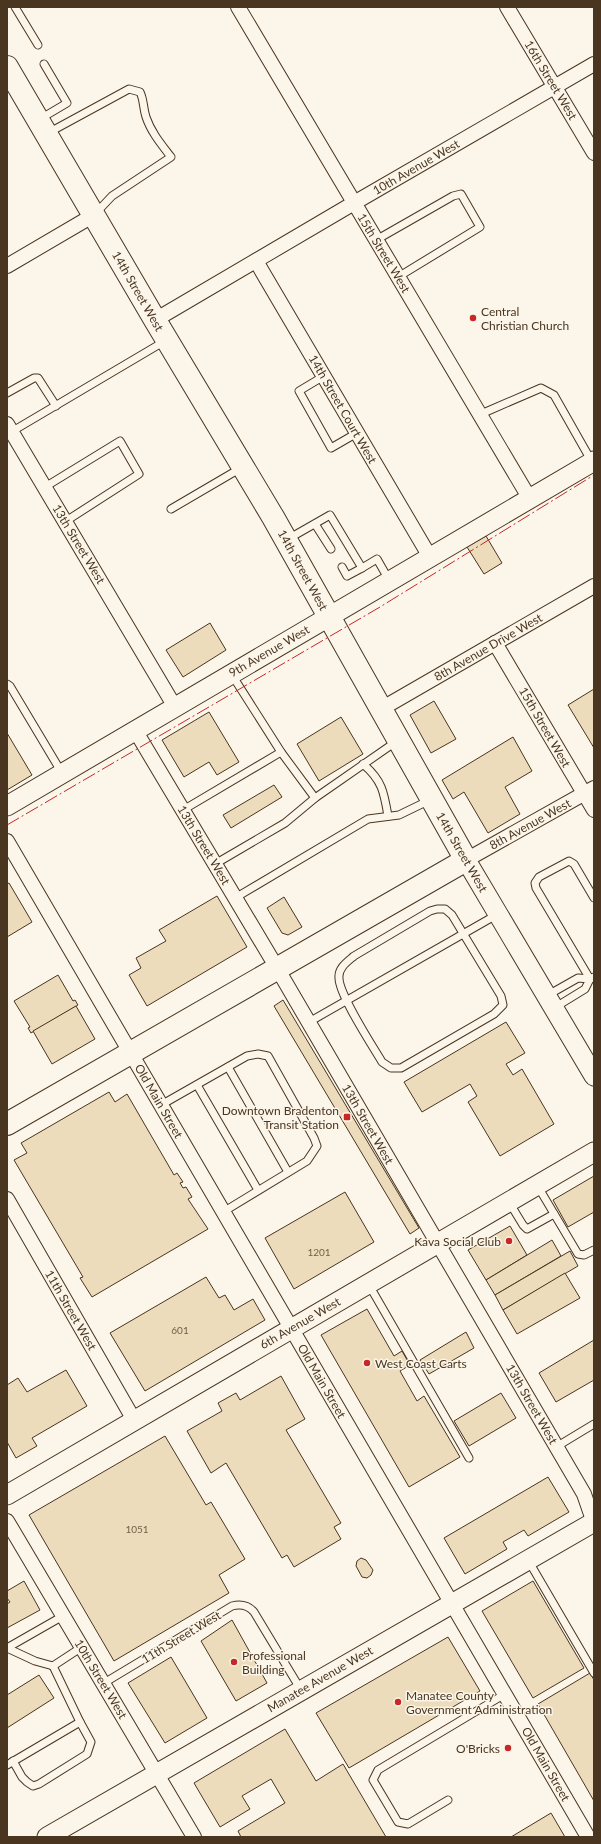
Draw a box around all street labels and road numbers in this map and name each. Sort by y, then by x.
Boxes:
street label: 16th Street West [521,38,581,123]
street label: 10th Avenue West [370,136,463,198]
street label: 15th Street West [354,211,414,296]
street label: 14th Street West [109,248,167,334]
street label: 14th Street Court West [306,352,381,467]
street label: 13th Street West [49,502,109,587]
street label: 14th Street West [275,527,332,614]
street label: 8th Avenue Drive West [431,610,545,684]
street label: 9th Avenue West [226,621,313,680]
street label: 15th Street West [516,684,574,770]
street label: 8th Avenue West [487,795,574,853]
street label: 13th Street West [174,803,234,888]
street label: 14th Street West [433,809,491,895]
street label: Old Main Street [132,1061,187,1141]
street label: 13th Street West [339,1081,397,1167]
street label: 11th Street West [42,1267,100,1353]
street label: 6th Avenue West [257,1293,344,1352]
street label: Old Main Street [295,1341,350,1421]
street label: 13th Street West [503,1361,561,1447]
street label: 11th Street West [139,1607,224,1667]
street label: 10th Street West [71,1637,131,1722]
street label: Manatee Avenue West [265,1642,376,1715]
street label: Old Main Street [519,1724,574,1804]

